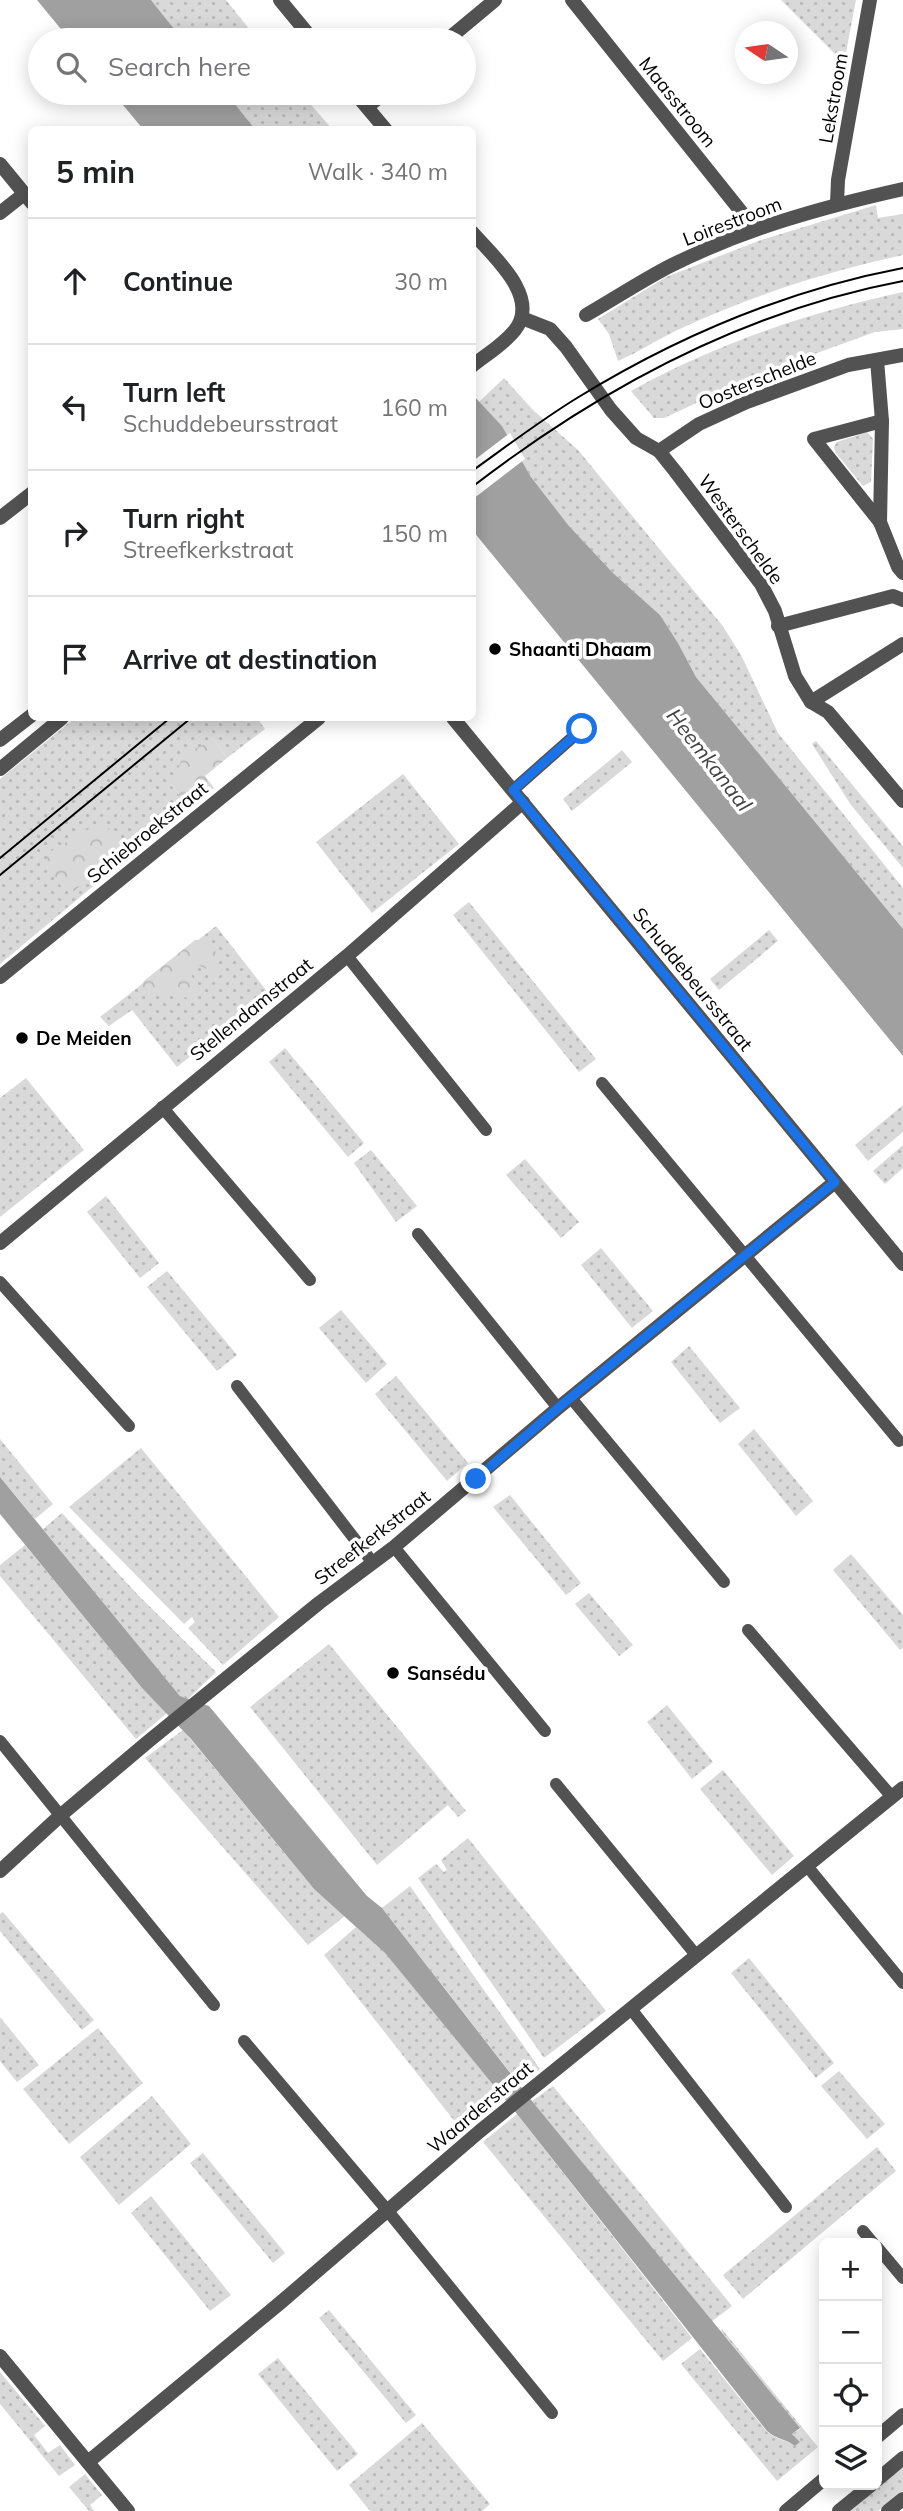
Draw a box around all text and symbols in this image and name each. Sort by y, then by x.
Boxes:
north arrow [735,21,798,84]
search box [28,28,476,105]
icon: search [52,48,90,86]
text: Search here [108,50,251,83]
street label: Lekstroom [813,51,853,145]
street label: Maasstroom [634,52,722,152]
text: 5 min [56,153,135,191]
text: Walk · 340 m [308,157,448,186]
street label: Loirestroom [679,191,785,251]
icon: ahead [56,262,94,300]
text: Continue [123,265,233,298]
text: 30 m [394,267,448,296]
street label: Oosterschelde [695,345,819,415]
text: Turn left [123,376,225,409]
icon: left [56,388,94,426]
text: 160 m [380,393,448,422]
text: Schuddebeursstraat [123,409,338,438]
street label: Westerschelde [693,469,789,589]
text: Turn right [123,502,244,535]
icon: right [56,514,94,552]
text: 150 m [380,519,448,548]
text: Streefkerkstraat [123,535,294,564]
place label: Shaanti Dhaam [509,637,652,661]
icon: arrive [56,640,94,678]
marker: Shaanti Dhaam [487,641,503,657]
text: Arrive at destination [123,643,378,676]
water label: Heemkanaal [662,703,758,816]
route start [566,713,597,744]
street label: Schiebroekstraat [82,776,212,888]
street label: Schuddebeursstraat [628,902,758,1056]
street label: Stellendamstraat [185,952,317,1066]
place label: De Meiden [36,1026,132,1050]
marker: De Meiden [14,1030,30,1046]
route end [460,1463,491,1494]
street label: Streefkerkstraat [309,1484,435,1590]
place label: Sansédu [407,1661,486,1685]
marker: Sansédu [385,1665,401,1681]
street label: Waarderstraat [422,2056,538,2158]
map controls [819,2238,882,2490]
button: + [819,2238,882,2301]
button: − [819,2301,882,2364]
button: locate [819,2364,882,2427]
button: layers [819,2427,882,2490]

